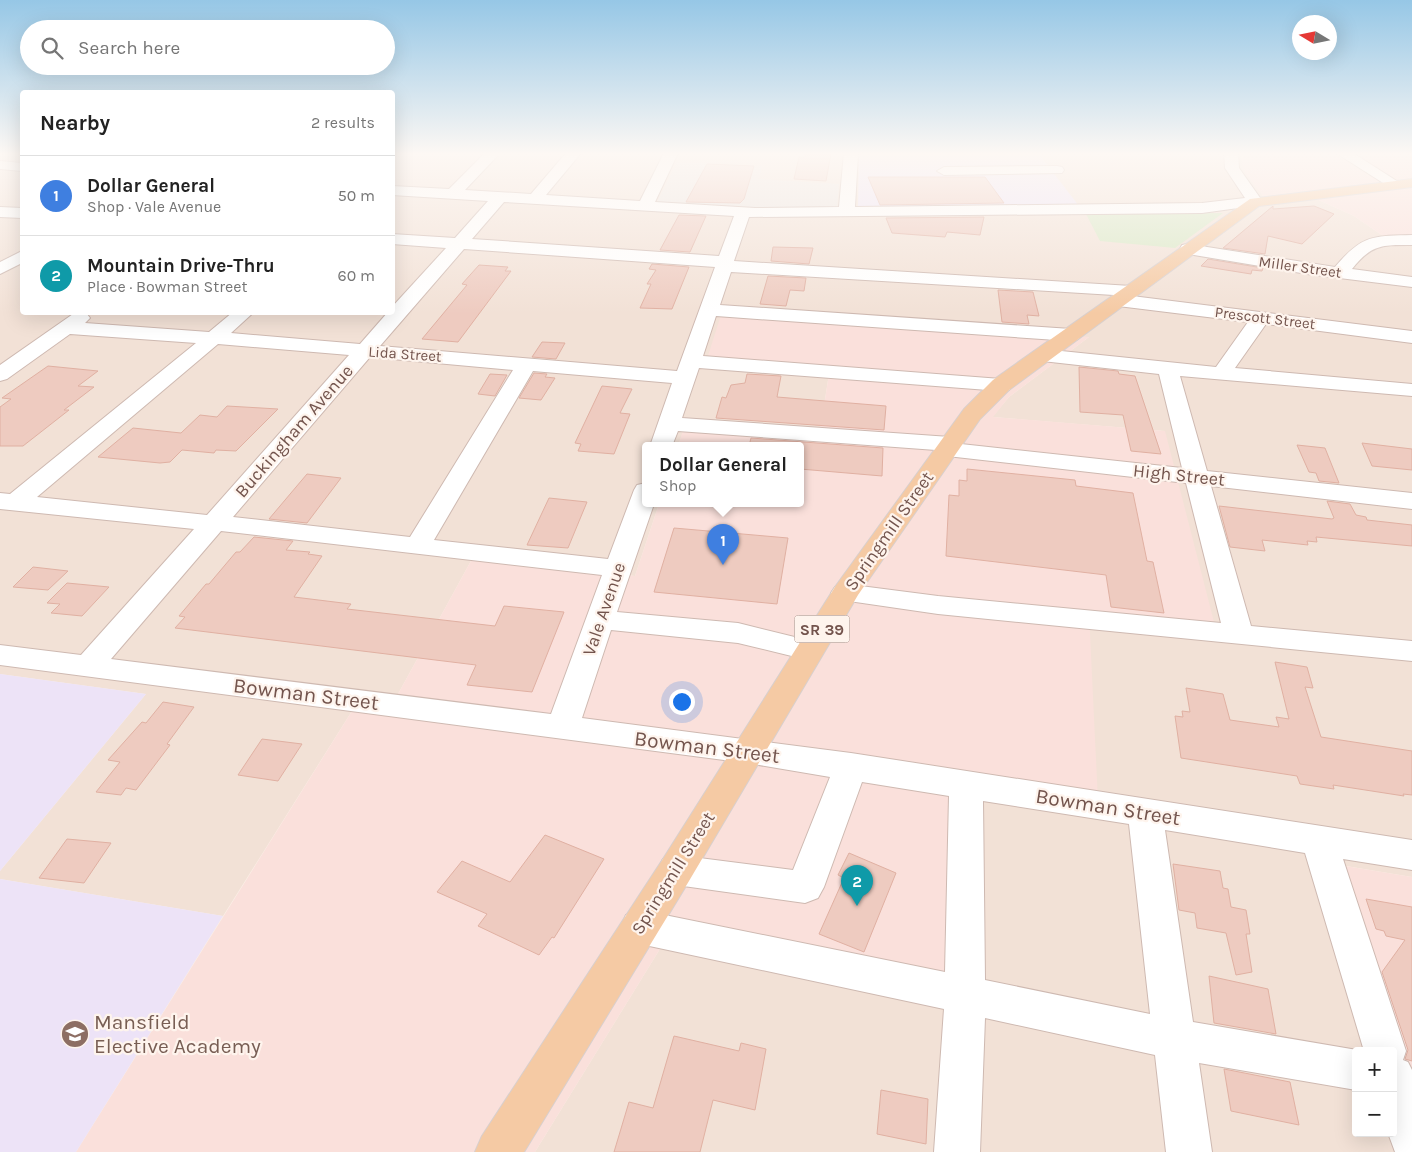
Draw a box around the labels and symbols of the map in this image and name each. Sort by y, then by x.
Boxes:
north arrow [1292,15,1337,60]
street label: Miller Street [1257,252,1343,282]
street label: Prescott Street [1214,303,1317,333]
street label: Lida Street [368,342,443,366]
street label: Buckingham Avenue [230,360,358,502]
street label: High Street [1132,459,1226,491]
street label: Springmill Street [840,467,938,595]
pin: 1 [707,524,739,565]
street label: Vale Avenue [578,559,630,659]
road number: SR 39 [794,616,850,642]
street label: Bowman Street [232,673,380,715]
your location [669,689,695,715]
street label: Bowman Street [633,726,781,768]
street label: Bowman Street [1034,784,1182,830]
street label: Springmill Street [627,808,720,938]
pin: 2 [841,865,873,906]
place label: Mansfield Elective Academy [94,1010,261,1058]
school or university icon: Mansfield Elective Academy [60,1019,90,1049]

